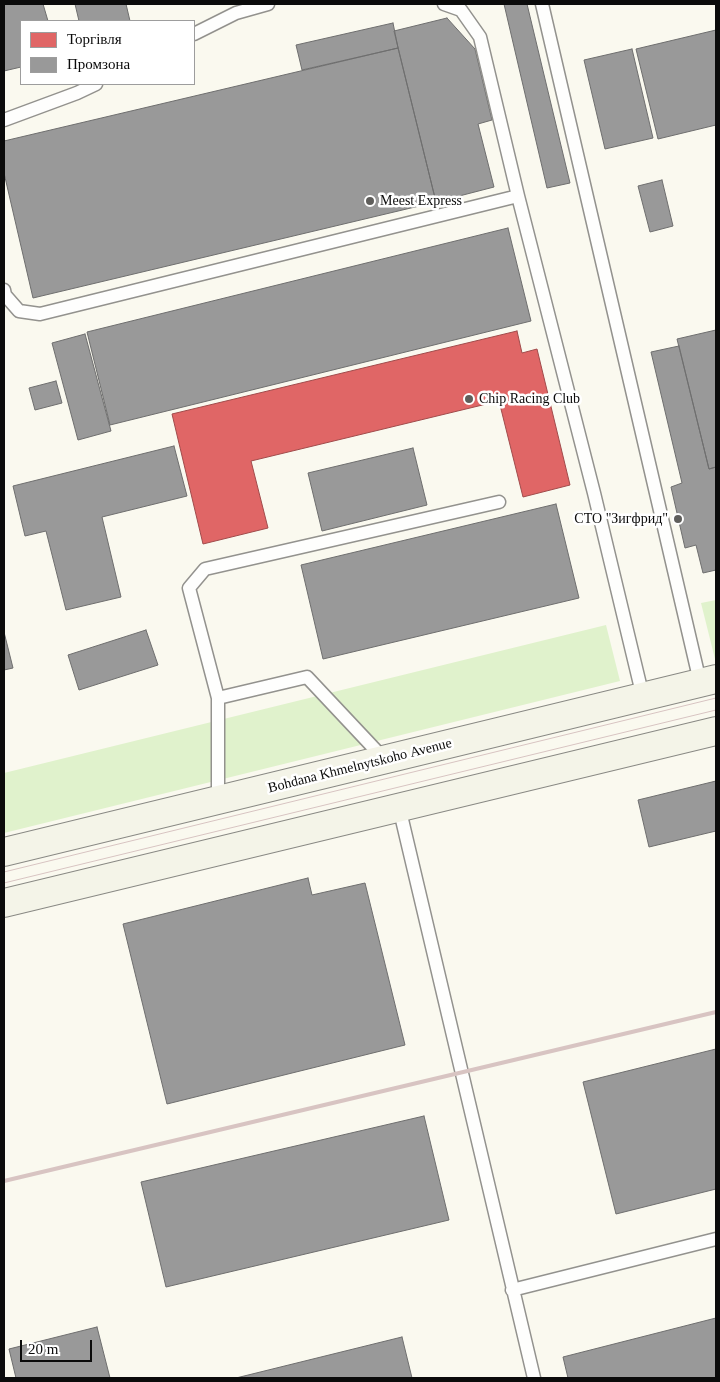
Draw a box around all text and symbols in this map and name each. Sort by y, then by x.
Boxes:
legend [20,20,195,85]
text: Торгівля [67,31,122,47]
text: Промзона [67,56,130,72]
place label: Meest Express [380,193,462,209]
marker: Meest Express [364,195,376,207]
place label: Chip Racing Club [479,391,580,407]
marker: Chip Racing Club [463,393,475,405]
place label: СТО "Зигфрид" [574,511,668,527]
marker: СТО "Зигфрид" [672,513,684,525]
street label: Bohdana Khmelnytskoho Avenue [266,735,454,797]
scale bar [22,1330,95,1362]
text: 20 m [28,1341,58,1357]

